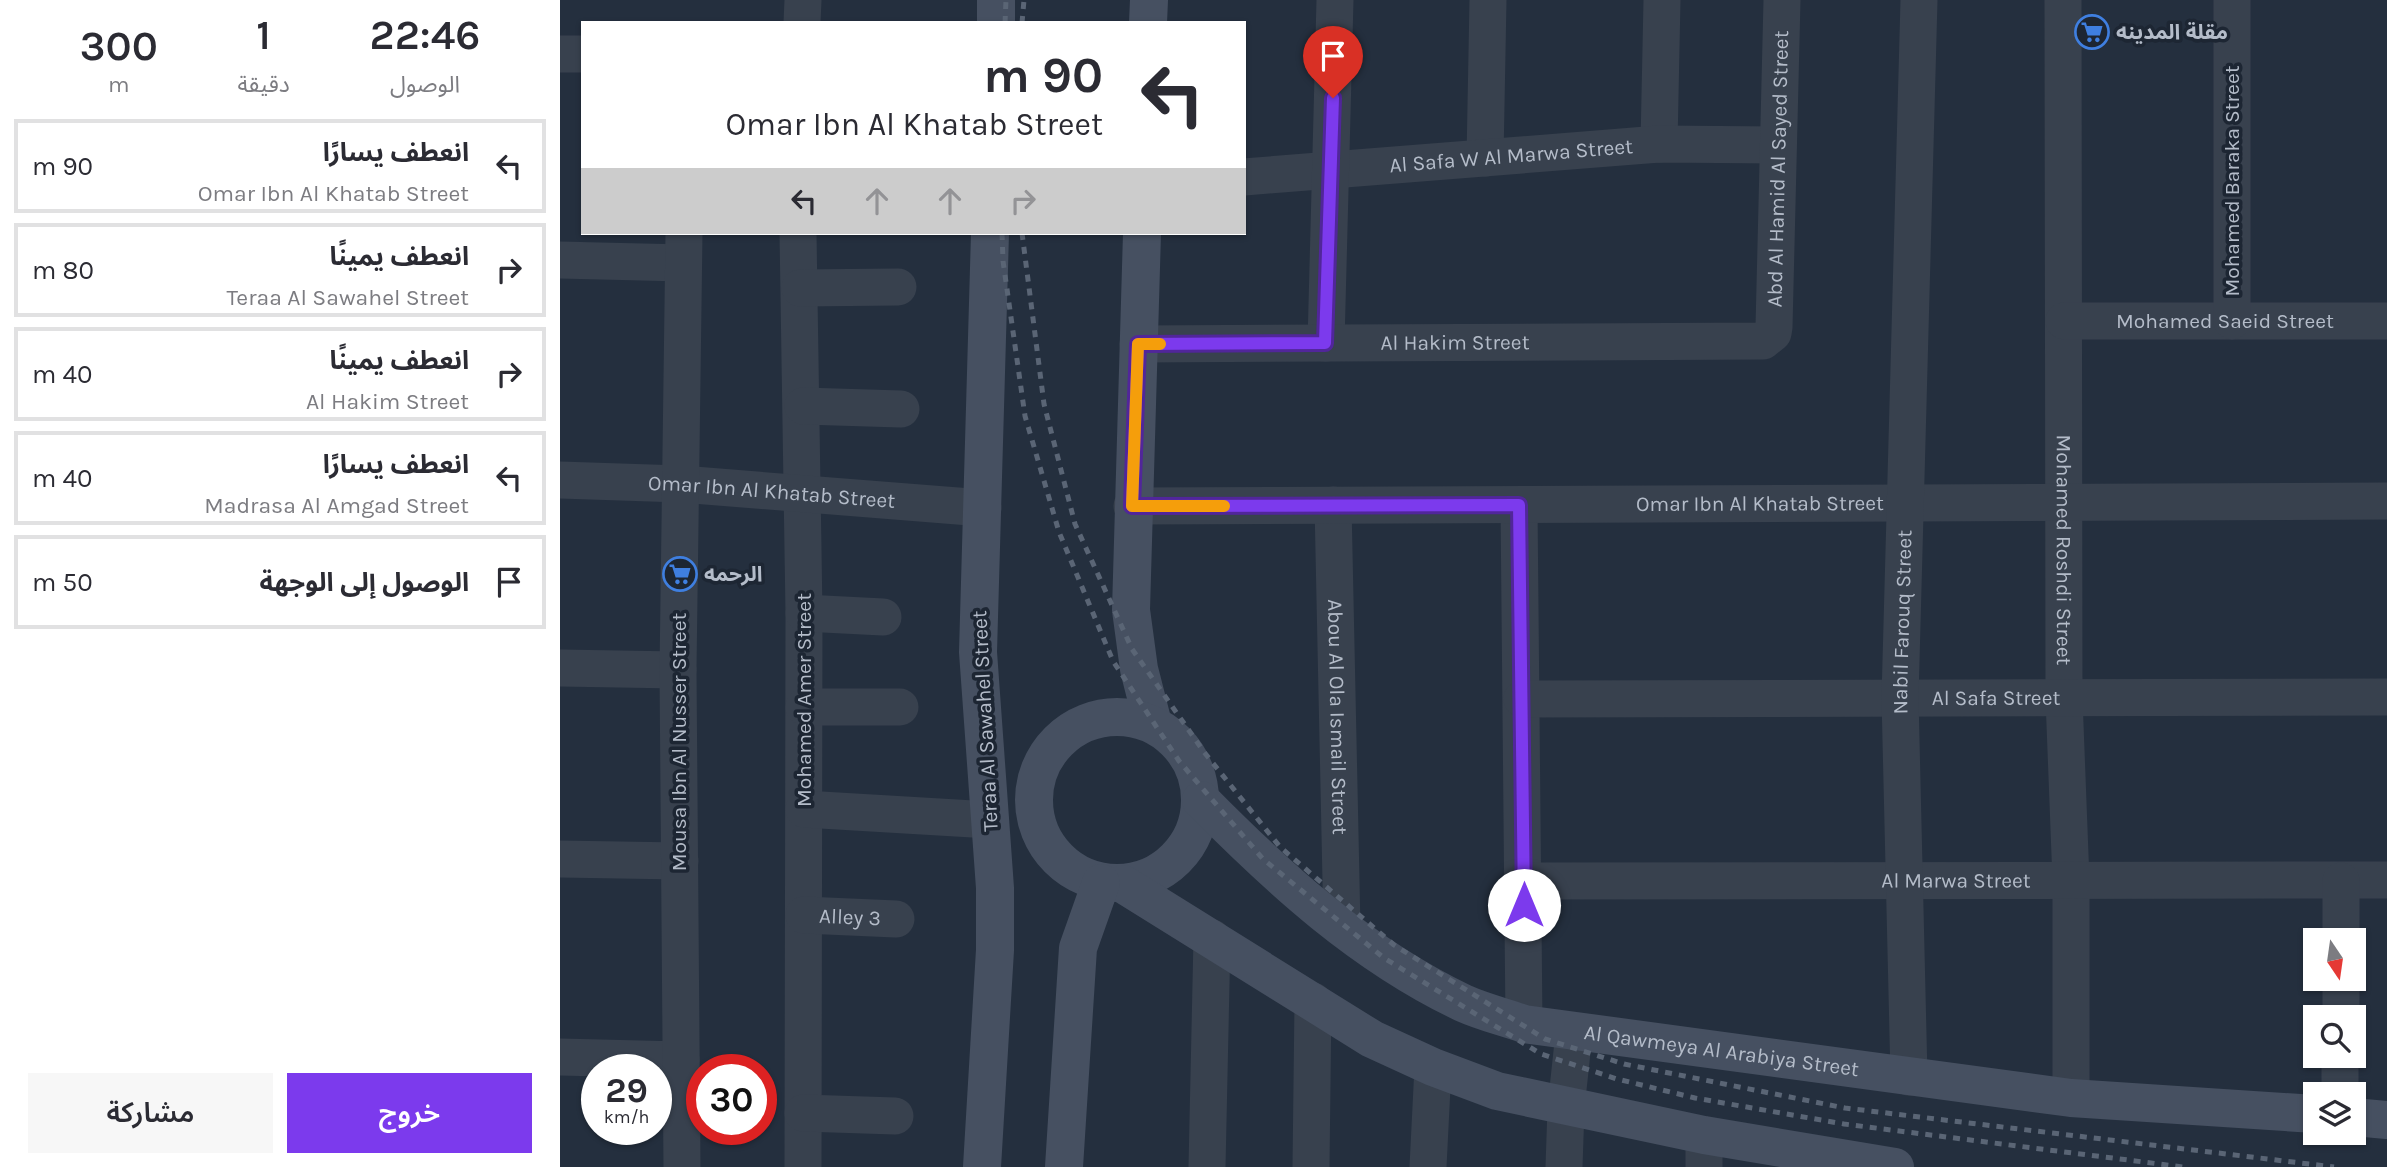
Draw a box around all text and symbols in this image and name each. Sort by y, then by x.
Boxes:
text: 1 [256,10,271,60]
text: 22:46 [370,10,480,60]
supermarket icon: مقلة المدينه [2073,13,2111,51]
place label: مقلة المدينه [2116,20,2228,44]
text: 300 [80,21,158,71]
pin [1303,26,1363,98]
street label: Abd Al Hamid Al Sayed Street [1762,30,1793,308]
icon: arrive [1314,37,1352,75]
text: 90 m [983,47,1103,104]
icon: left [1127,49,1218,140]
street label: Mohamed Baraka Street [2220,65,2244,297]
text: m [108,71,130,98]
text: دقيقة [237,71,290,98]
text: الوصول [390,71,460,98]
text: Omar Ibn Al Khatab Street [725,106,1103,143]
street label: Al Safa W Al Marwa Street [1388,134,1634,177]
text: انعطف يسارًا [323,137,469,168]
icon: left [490,147,528,185]
text: 90 m [32,151,93,182]
text: Omar Ibn Al Khatab Street [198,180,469,207]
icon: left [785,182,823,220]
icon: ahead [858,182,896,220]
icon: ahead [931,182,969,220]
icon: right [1004,182,1042,220]
text: انعطف يمينًا [329,241,469,272]
icon: right [490,251,528,289]
text: 80 m [32,255,94,286]
text: Teraa Al Sawahel Street [227,284,469,311]
street label: Mohamed Saeid Street [2116,309,2334,333]
street label: Al Hakim Street [1380,330,1530,355]
text: انعطف يمينًا [329,345,469,376]
icon: right [490,355,528,393]
text: 40 m [32,359,92,390]
text: Al Hakim Street [306,388,469,415]
street label: Mohamed Roshdi Street [2052,435,2076,666]
text: انعطف يسارًا [323,449,469,480]
icon: left [490,459,528,497]
text: 40 m [32,463,92,494]
street label: Omar Ibn Al Khatab Street [648,471,896,513]
street label: Omar Ibn Al Khatab Street [1636,491,1884,516]
text: Madrasa Al Amgad Street [204,492,469,519]
street label: Nabil Farouq Street [1888,530,1917,715]
supermarket icon: الرحمه [661,555,699,593]
place label: الرحمه [704,562,763,586]
icon: arrive [490,563,528,601]
text: 50 m [32,567,93,598]
text: الوصول إلى الوجهة [260,567,469,598]
street label: Mohamed Amer Street [792,593,816,807]
street label: Abou Al Ola Ismail Street [1323,599,1352,835]
street label: Teraa Al Sawahel Street [967,610,1003,832]
street label: Mousa Ibn Al Nusser Street [667,613,691,871]
street label: Al Safa Street [1932,686,2060,710]
position arrow [1487,868,1561,942]
street label: Al Marwa Street [1881,868,2031,893]
street label: Alley 3 [819,904,881,930]
north arrow [2303,928,2366,990]
map controls [2303,928,2366,1145]
button: search [2303,1005,2366,1068]
street label: Al Qawmeya Al Arabiya Street [1583,1020,1861,1081]
speed limit sign: 30 [686,1054,777,1145]
text: 29 [605,1070,648,1111]
button: مشاركة [28,1073,273,1153]
button: خروج [287,1073,532,1153]
button: layers [2303,1082,2366,1145]
text: km/h [604,1106,649,1128]

